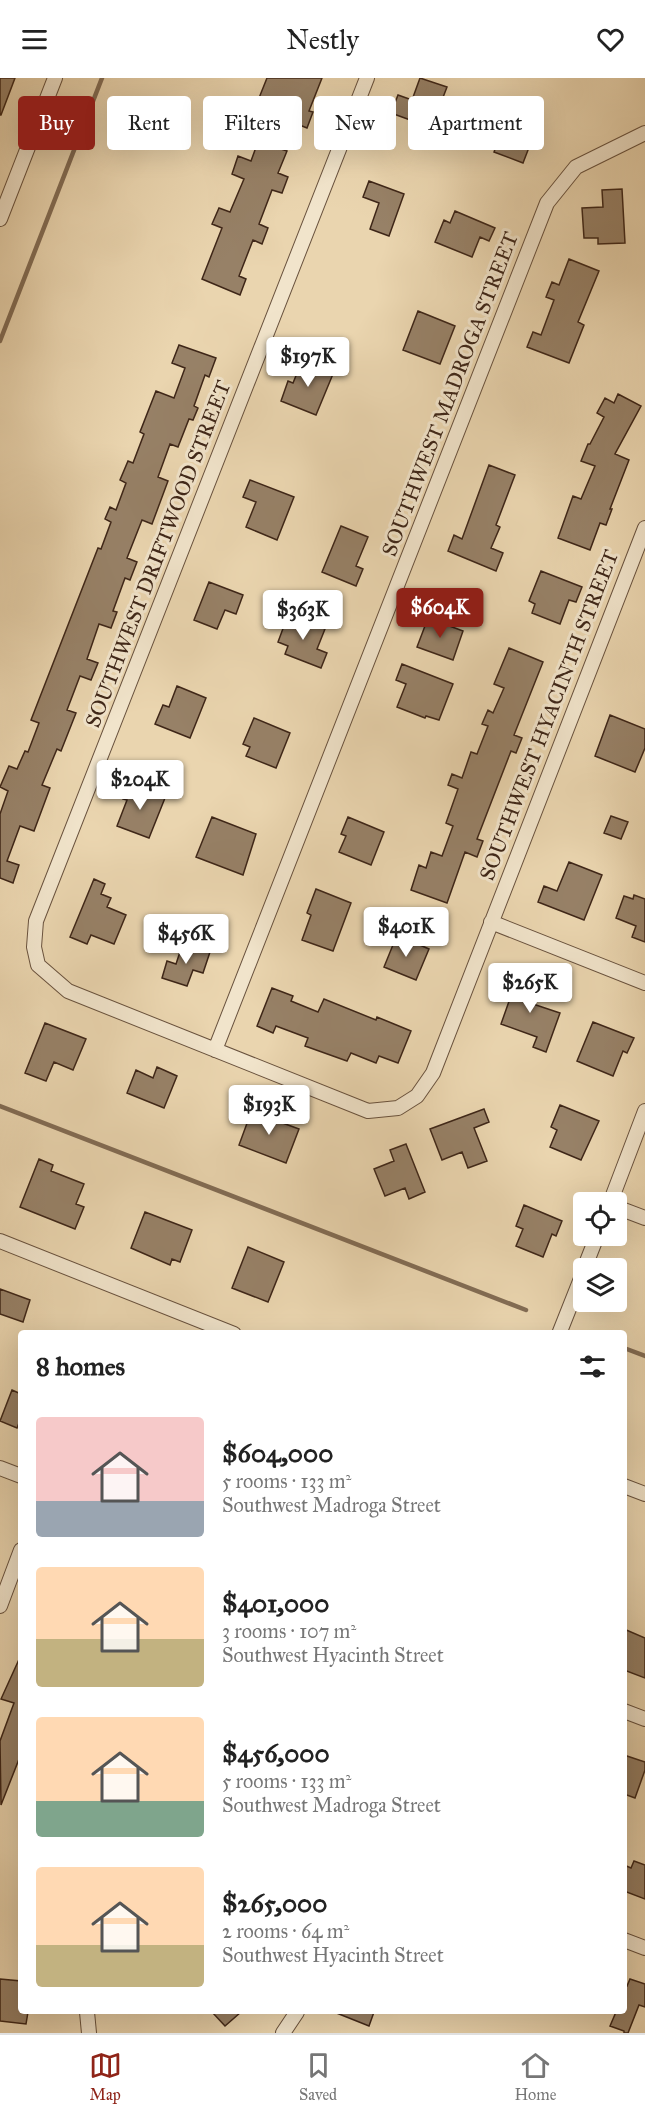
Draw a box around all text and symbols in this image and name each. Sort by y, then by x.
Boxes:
icon: menu [18,23,51,56]
text: Nestly [286,23,359,56]
icon: heart [594,23,627,56]
chip: Buy [18,96,95,150]
chip: Rent [107,96,191,150]
chip: Filters [203,96,302,150]
chip: New [314,96,396,150]
chip: Apartment [408,96,544,150]
street label: SOUTHWEST MADROGA STREET [376,228,524,560]
pin: $197K [266,337,350,388]
text: $197K [280,344,336,368]
street label: SOUTHWEST DRIFTWOOD STREET [80,377,236,731]
street label: SOUTHWEST HYACINTH STREET [474,546,624,884]
pin: $604K [398,588,482,639]
pin: $363K [261,590,345,641]
text: $604K [410,595,470,619]
text: $363K [277,597,329,621]
pin: $204K [98,760,182,811]
text: $204K [111,767,169,791]
pin: $401K [364,907,448,958]
pin: $456K [144,914,228,965]
text: $401K [378,914,434,938]
text: $456K [158,921,214,945]
pin: $265K [488,963,572,1014]
text: $265K [502,970,558,994]
pin: $193K [227,1085,311,1136]
text: $193K [243,1092,295,1116]
map controls [573,1192,627,1312]
button: locate [573,1192,627,1246]
button: layers [573,1258,627,1312]
text: 8 homes [36,1350,125,1382]
icon: filters [576,1350,609,1383]
text: $604,000 [222,1437,333,1469]
icon: home [84,1441,156,1513]
text: 5 rooms · 133 m² [222,1469,351,1493]
text: Southwest Madroga Street [222,1493,441,1517]
text: $401,000 [222,1587,329,1619]
icon: home [84,1591,156,1663]
text: 3 rooms · 107 m² [222,1619,356,1643]
text: Southwest Hyacinth Street [222,1643,444,1667]
text: $456,000 [222,1737,330,1769]
icon: home [84,1741,156,1813]
text: 5 rooms · 133 m² [222,1769,351,1793]
text: Southwest Madroga Street [222,1793,441,1817]
text: $265,000 [222,1887,327,1919]
icon: home [84,1891,156,1963]
text: 2 rooms · 64 m² [222,1919,349,1943]
text: Southwest Hyacinth Street [222,1943,444,1967]
tab: Map [89,2049,122,2104]
tab: Saved [299,2049,337,2104]
tab: Home [514,2049,556,2104]

